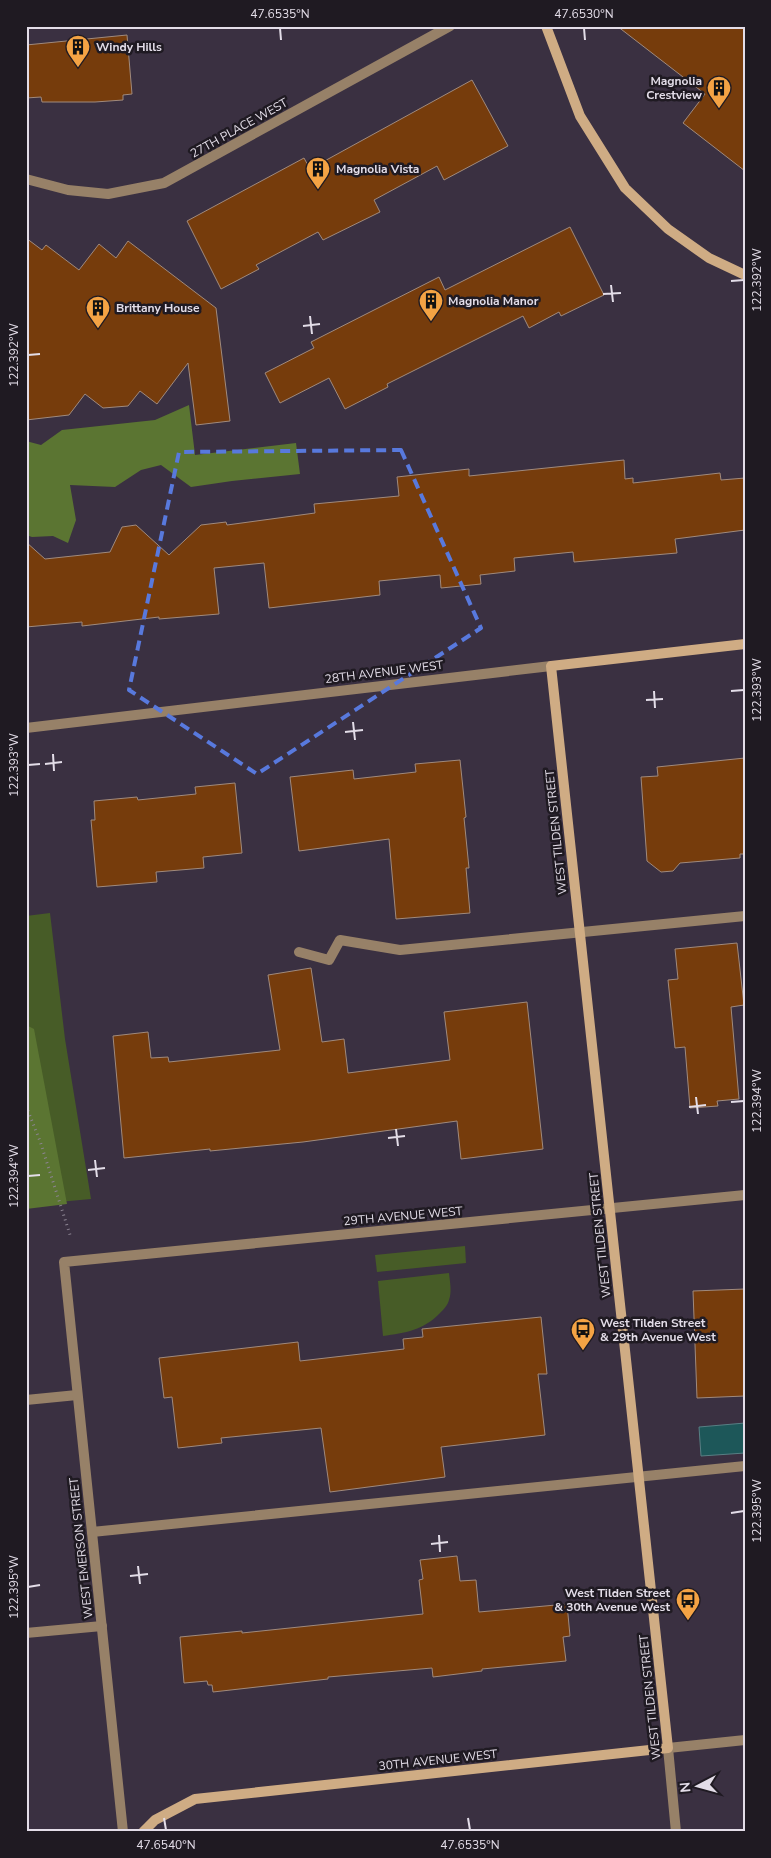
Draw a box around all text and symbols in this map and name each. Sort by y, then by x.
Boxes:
text: 47.6535°N [250,6,310,22]
text: 47.6530°N [554,6,614,22]
building icon: Windy Hills [65,34,91,68]
place label: Windy Hills [96,39,162,55]
place label: Magnolia Crestview [646,73,703,103]
building icon: Magnolia Crestview [706,75,732,109]
street label: 27TH PLACE WEST [187,94,291,161]
building icon: Magnolia Vista [305,156,331,190]
place label: Magnolia Vista [336,161,419,177]
text: 122.392°W [749,248,765,312]
building icon: Magnolia Manor [418,288,444,322]
place label: Magnolia Manor [448,293,539,309]
building icon: Brittany House [85,295,111,329]
place label: Brittany House [116,300,200,316]
text: 122.392°W [6,323,22,387]
street label: 28TH AVENUE WEST [324,657,445,687]
text: 122.393°W [749,658,765,722]
text: 122.393°W [6,733,22,797]
street label: WEST TILDEN STREET [541,768,571,895]
text: 122.394°W [749,1069,765,1133]
text: 122.394°W [6,1144,22,1208]
street label: WEST TILDEN STREET [585,1171,615,1298]
street label: 29TH AVENUE WEST [343,1203,464,1229]
place label: West Tilden Street & 29th Avenue West [600,1315,716,1345]
bus stop icon: West Tilden Street & 29th Avenue West [570,1317,596,1351]
street label: WEST EMERSON STREET [66,1476,96,1619]
text: 122.395°W [749,1479,765,1543]
text: 122.395°W [6,1555,22,1619]
place label: West Tilden Street & 30th Avenue West [554,1585,670,1615]
bus stop icon: West Tilden Street & 30th Avenue West [675,1587,701,1621]
street label: WEST TILDEN STREET [635,1633,665,1760]
street label: 30TH AVENUE WEST [378,1746,499,1774]
north arrow [674,1760,724,1810]
text: N [676,1781,696,1794]
text: 47.6540°N [136,1837,196,1853]
text: 47.6535°N [440,1837,500,1853]

